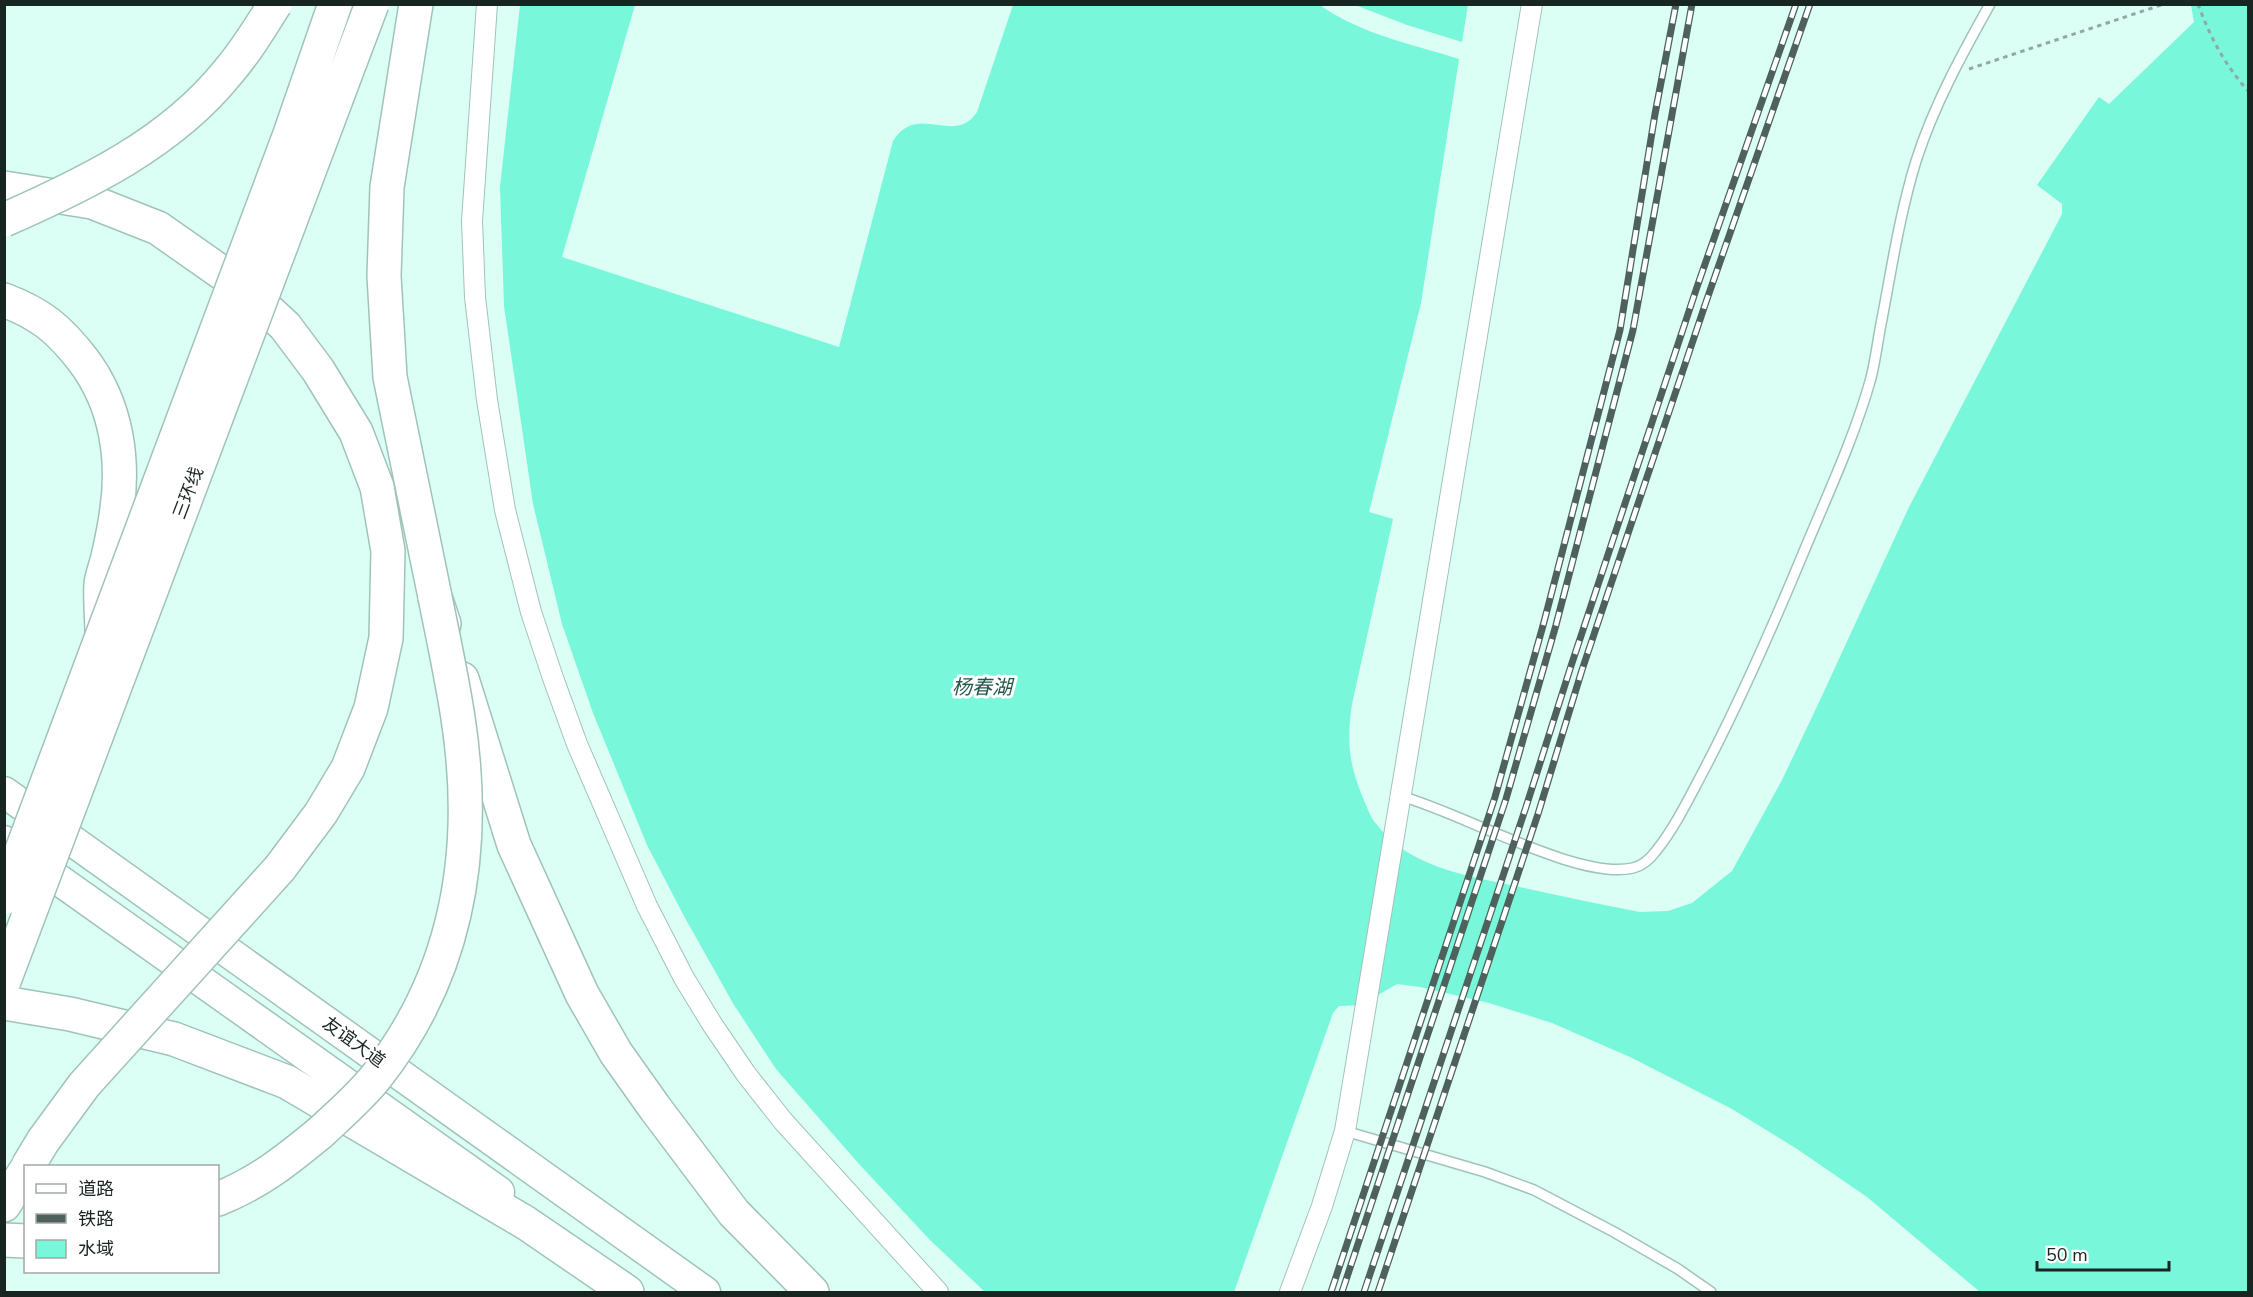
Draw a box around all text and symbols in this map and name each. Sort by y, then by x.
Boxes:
street label: 三环线 [167,463,209,523]
water label: 杨春湖 [952,674,1015,701]
street label: 友谊大道 [318,1011,390,1073]
legend [24,1165,219,1273]
text: 道路 [78,1177,114,1201]
text: 铁路 [78,1207,114,1231]
scale bar [2037,1234,2169,1272]
text: 水域 [78,1237,114,1261]
text: 50 m [2046,1243,2088,1267]

